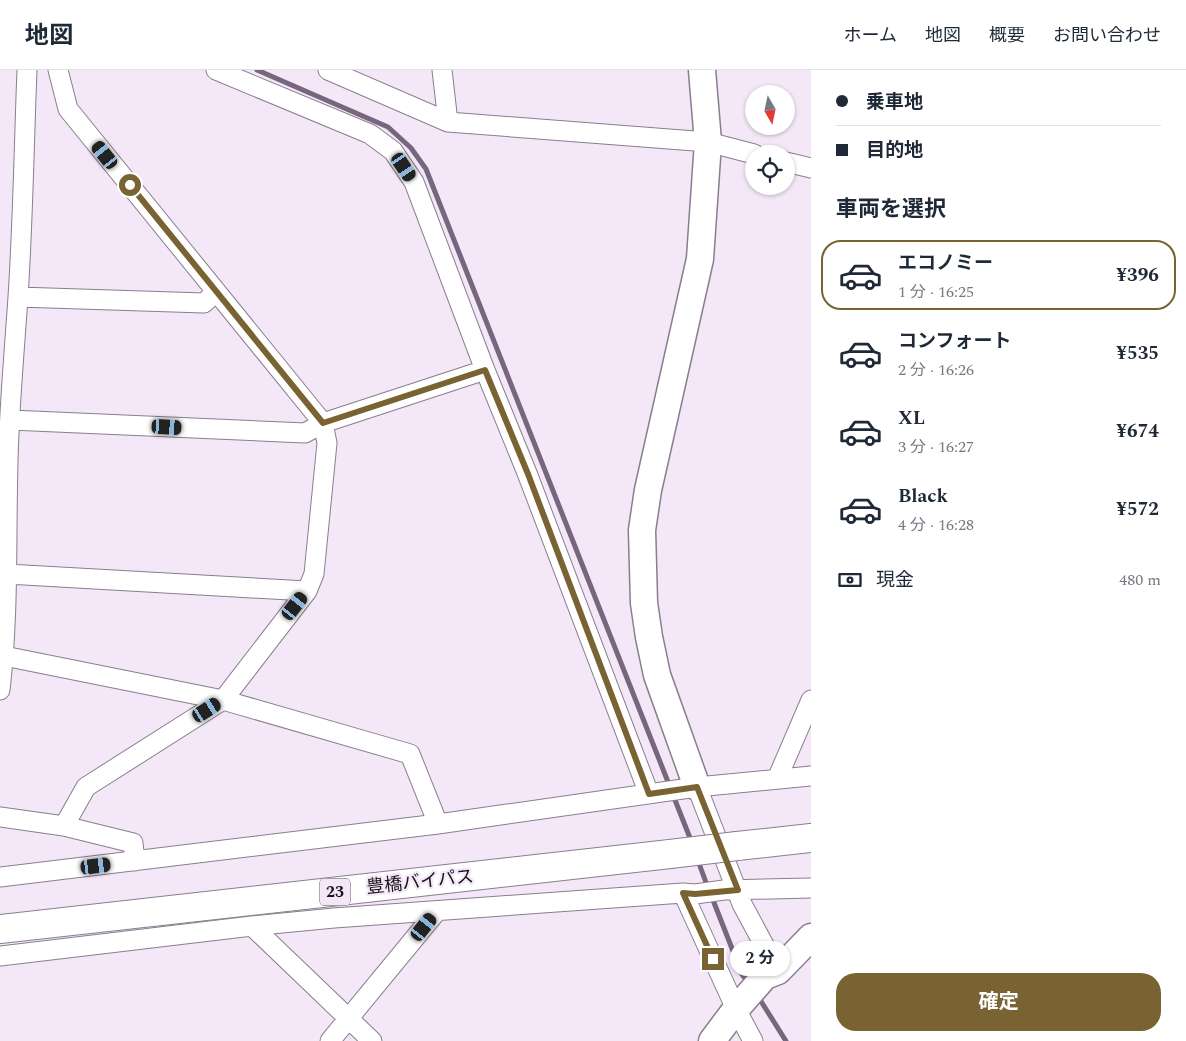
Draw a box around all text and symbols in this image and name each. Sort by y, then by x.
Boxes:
text: 地図 [25,18,73,54]
text: ホーム [844,22,897,49]
text: 地図 [925,22,961,49]
text: 概要 [989,22,1025,49]
text: お問い合わせ [1053,22,1161,49]
north arrow [745,85,795,135]
map controls [745,85,795,195]
text: 乗車地 [866,88,923,117]
text: 目的地 [866,136,923,165]
car [89,139,120,171]
button: locate [745,145,795,195]
car [389,150,418,184]
route start [119,174,141,196]
text: 車両を選択 [836,193,946,226]
text: エコノミー [898,249,993,278]
icon: car [838,253,883,298]
text: ¥396 [1116,261,1159,290]
text: 1 分 · 16:25 [898,280,974,304]
text: コンフォート [898,327,1011,356]
icon: car [838,331,883,376]
text: ¥535 [1116,339,1159,368]
text: 2 分 · 16:26 [898,358,974,382]
text: XL [898,404,925,433]
icon: car [838,409,883,454]
text: ¥674 [1116,417,1159,446]
car [151,419,182,435]
text: 3 分 · 16:27 [898,435,974,459]
text: Black [898,482,948,511]
icon: car [838,487,883,532]
text: ¥572 [1116,495,1159,524]
text: 4 分 · 16:28 [898,513,974,537]
icon: cash [836,566,864,594]
text: 現金 [876,566,914,595]
text: 480 m [1119,568,1161,592]
car [279,590,310,622]
car [190,696,223,724]
car [80,857,111,875]
street label: 豊橋バイパス [365,863,475,901]
road number: 23 [320,879,350,906]
car [408,911,439,943]
callout: 2 分 [730,942,790,976]
text: 2 分 [746,946,774,970]
route end [702,948,724,970]
button: 確定 [836,973,1161,1031]

